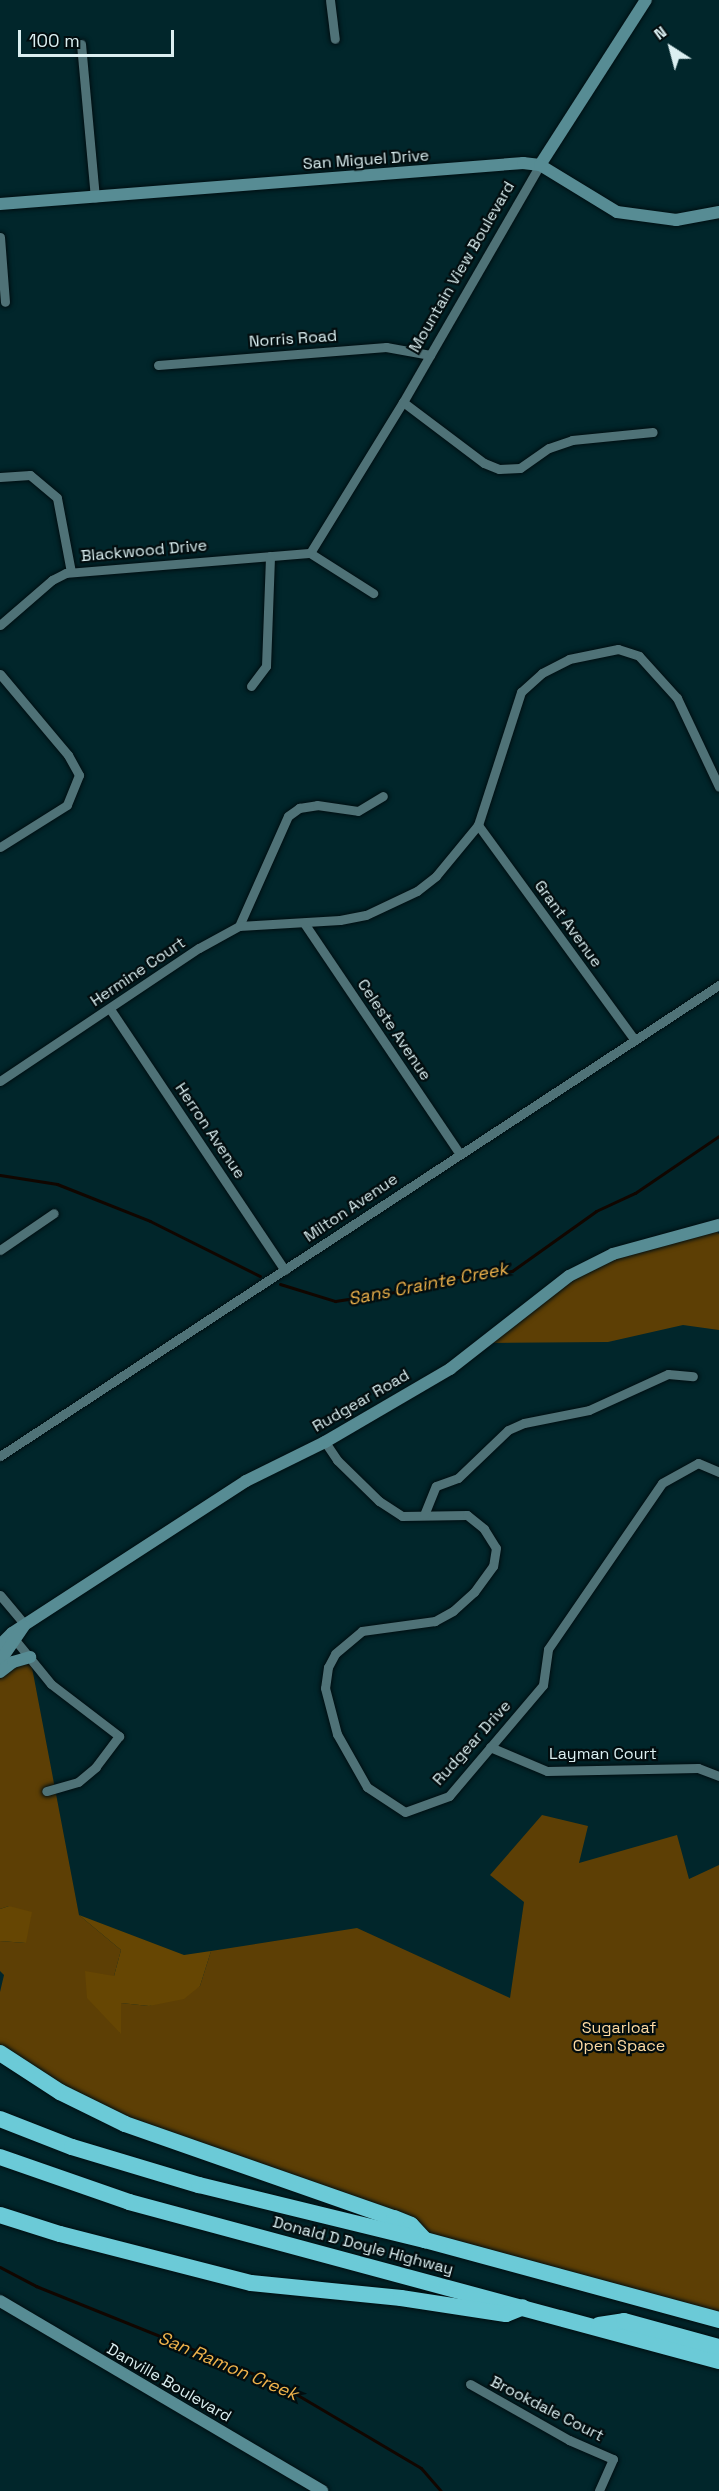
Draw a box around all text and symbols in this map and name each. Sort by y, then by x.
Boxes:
scale bar [21,18,177,56]
north arrow [641,18,701,78]
text: N [650,21,671,45]
text: 100 m [29,29,80,52]
street label: San Miguel Drive [302,146,430,174]
street label: Mountain View Boulevard [405,178,519,356]
street label: Norris Road [248,326,338,352]
street label: Blackwood Drive [80,536,208,566]
street label: Grant Avenue [530,877,606,971]
street label: Hermine Court [87,933,189,1011]
street label: Celeste Avenue [353,975,435,1085]
street label: Herron Avenue [171,1079,249,1183]
street label: Milton Avenue [300,1170,402,1246]
water label: Sans Crainte Creek [346,1258,510,1310]
street label: Rudgear Road [309,1366,413,1436]
street label: Rudgear Drive [429,1697,515,1789]
street label: Layman Court [549,1744,657,1764]
park label: Sugarloaf Open Space [573,2018,665,2056]
street label: Donald D Doyle Highway [271,2213,455,2279]
water label: San Ramon Creek [155,2327,301,2405]
street label: Danville Boulevard [103,2340,235,2426]
street label: Brookdale Court [487,2372,607,2446]

